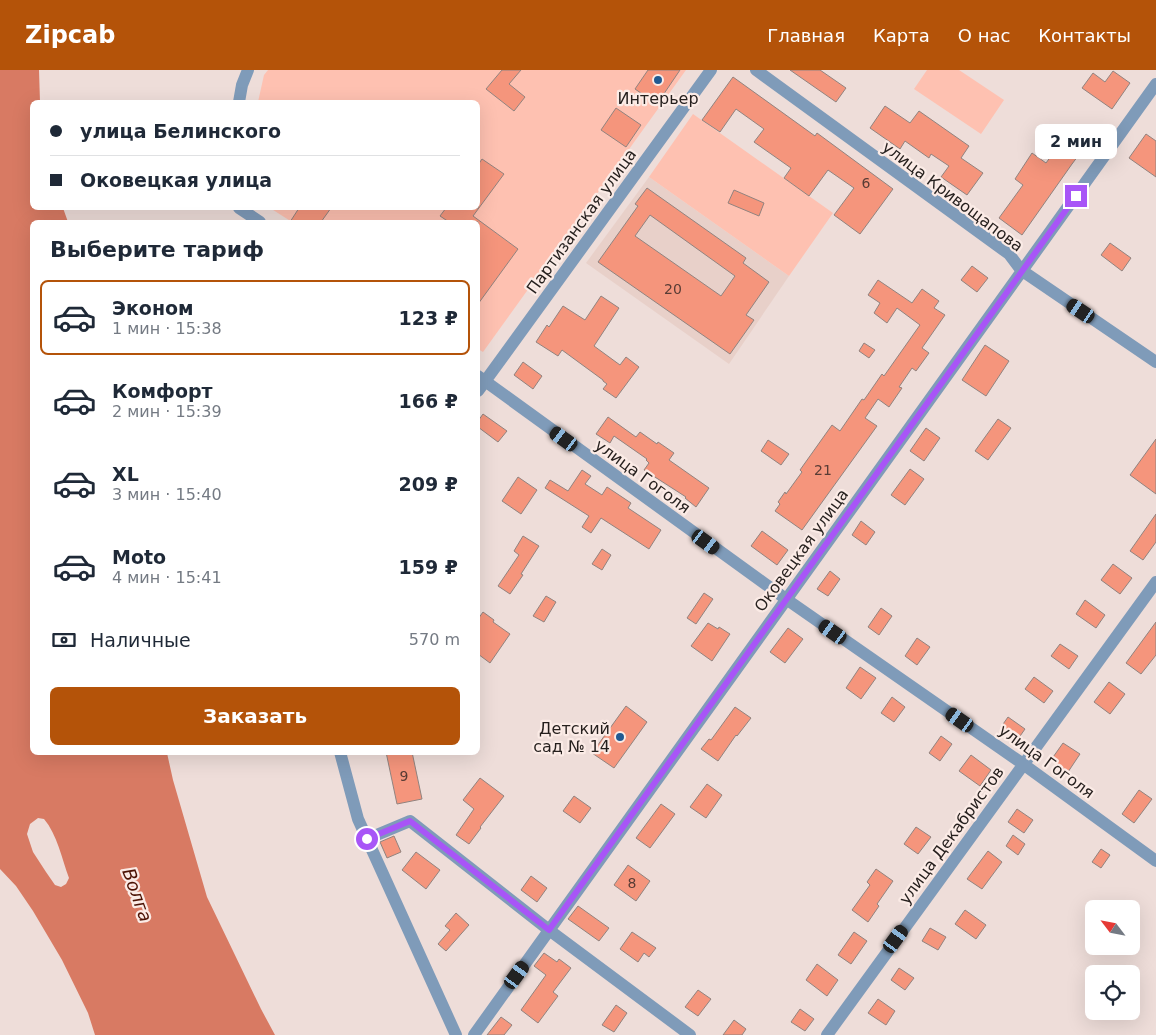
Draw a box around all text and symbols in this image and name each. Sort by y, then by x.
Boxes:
text: Zipcab [25,21,115,49]
text: Главная [767,25,845,46]
text: Карта [873,25,930,46]
text: О нас [958,25,1010,46]
text: Контакты [1038,25,1131,46]
marker: Интерьер [652,74,664,86]
place label: Интерьер [617,89,699,108]
text: улица Белинского [80,120,281,142]
callout: 2 мин [1035,124,1117,158]
text: 2 мин [1050,132,1102,151]
street label: улица Кривощапова [879,137,1027,256]
street label: Партизанская улица [523,145,640,297]
text: Оковецкая улица [80,169,272,191]
house number: 6 [862,175,871,191]
route end [1065,185,1087,207]
text: Выберите тариф [50,237,264,262]
house number: 20 [664,281,682,297]
icon: car [52,295,97,340]
car [1064,296,1097,326]
text: Эконом [112,297,194,319]
text: 123 ₽ [399,307,458,329]
text: 1 мин · 15:38 [112,319,222,338]
icon: car [52,378,97,423]
text: Комфорт [112,380,213,402]
text: 166 ₽ [399,390,458,412]
text: 2 мин · 15:39 [112,402,222,421]
car [547,424,580,454]
street label: улица Гоголя [591,435,694,517]
icon: car [52,461,97,506]
house number: 21 [814,462,832,478]
text: XL [112,463,139,485]
text: 209 ₽ [399,473,458,495]
text: 3 мин · 15:40 [112,485,222,504]
street label: Оковецкая улица [750,485,852,615]
car [689,527,722,557]
icon: car [52,544,97,589]
text: Moto [112,546,166,568]
text: 159 ₽ [399,556,458,578]
text: 4 мин · 15:41 [112,568,222,587]
car [816,617,849,647]
icon: cash [50,626,78,654]
text: Наличные [90,629,191,651]
text: 570 m [409,630,460,649]
button: Заказать [50,687,460,745]
car [943,705,976,735]
place label: Детский сад № 14 [533,719,610,756]
street label: улица Гоголя [995,720,1098,802]
marker: Детский сад № 14 [614,731,626,743]
street label: улица Декабристов [895,763,1008,908]
house number: 9 [400,768,408,784]
route start [356,828,378,850]
water label: Волга [118,865,157,924]
house number: 8 [628,875,636,891]
north arrow [1085,900,1140,955]
map controls [1085,900,1140,1020]
car [881,922,910,956]
car [502,958,531,992]
button: locate [1085,965,1140,1020]

